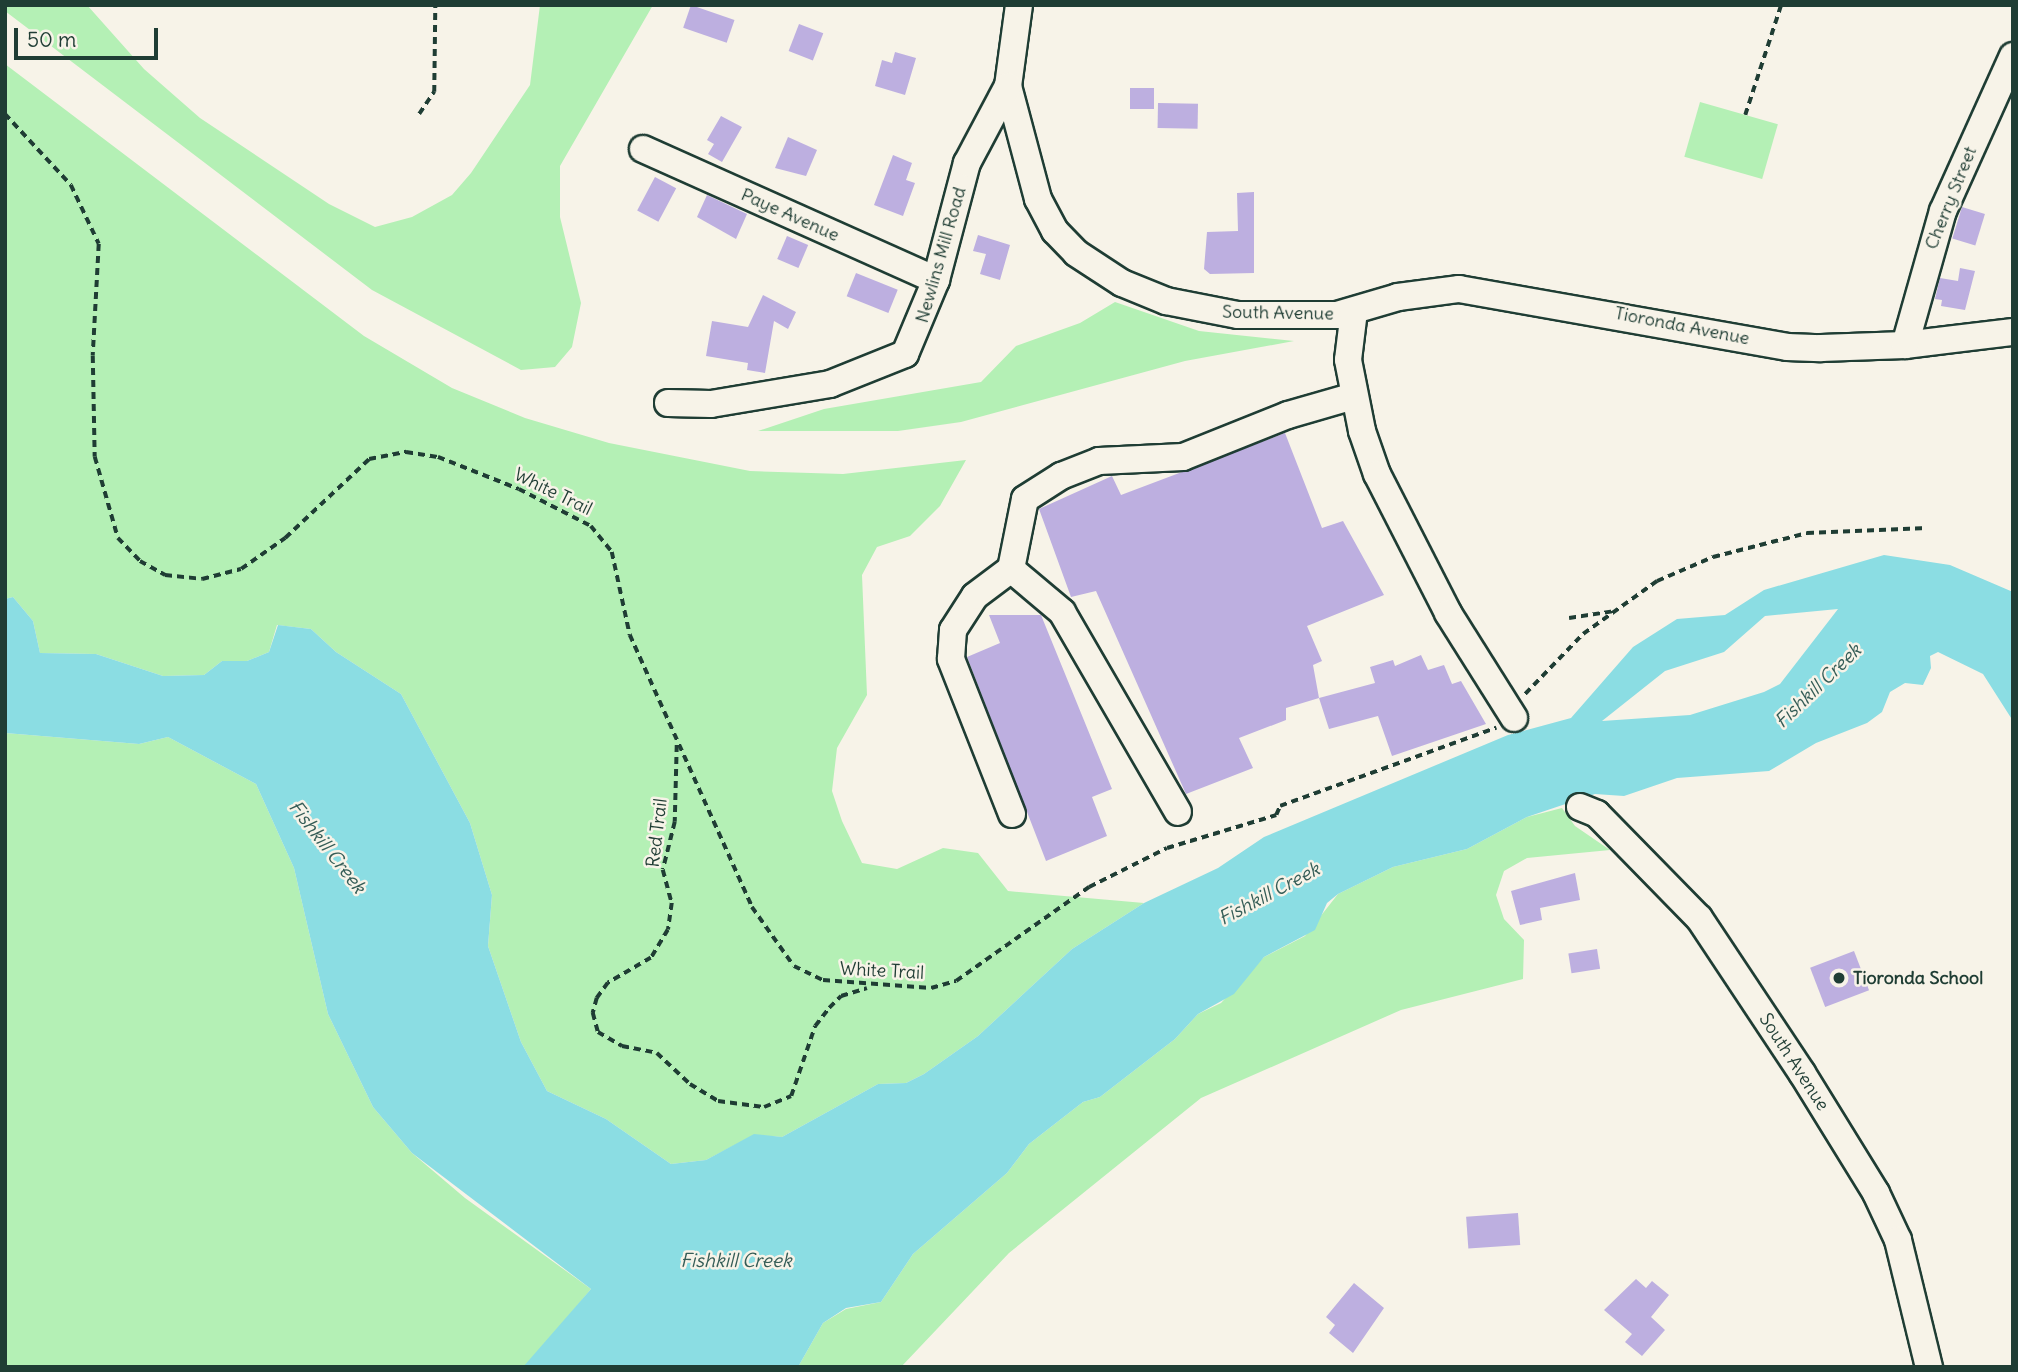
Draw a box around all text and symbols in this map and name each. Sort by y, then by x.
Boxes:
scale bar [18,14,161,58]
text: 50 m [27,26,76,53]
street label: Cherry Street [1921,143,1981,253]
street label: Paye Avenue [738,184,842,246]
street label: Newlins Mill Road [911,185,971,325]
street label: South Avenue [1222,301,1334,325]
street label: Tioronda Avenue [1613,302,1751,350]
street label: White Trail [510,464,596,520]
water label: Fishkill Creek [1770,639,1866,733]
water label: Fishkill Creek [284,796,370,898]
street label: Red Trail [642,797,672,869]
water label: Fishkill Creek [1214,858,1324,930]
street label: White Trail [839,958,925,984]
place label: Tioronda School [1853,967,1983,989]
marker: Tioronda School [1831,970,1847,986]
street label: South Avenue [1755,1009,1833,1115]
water label: Fishkill Creek [680,1250,792,1272]

